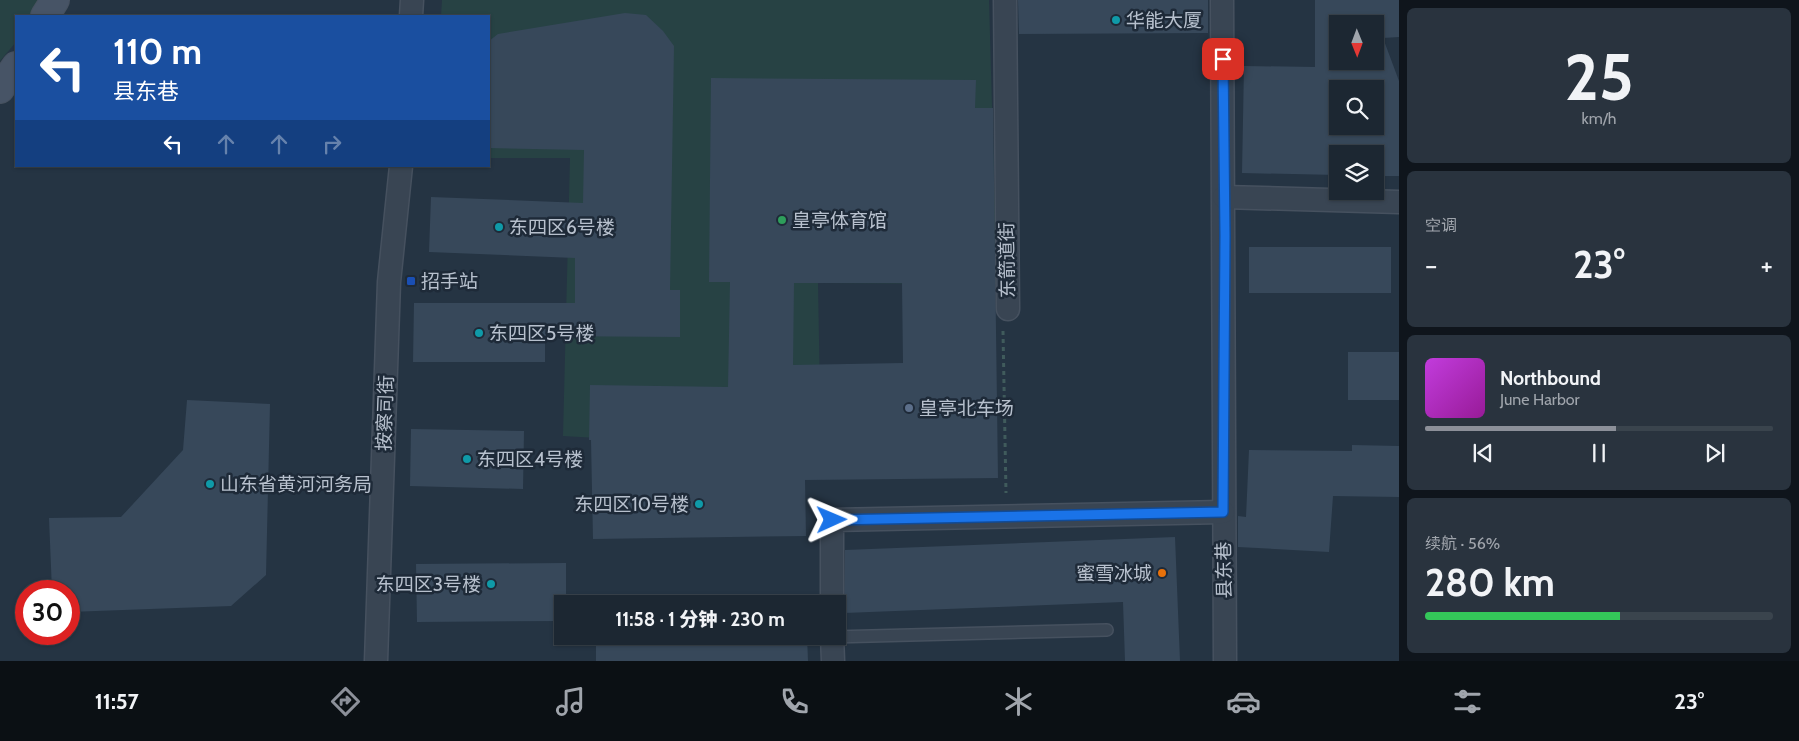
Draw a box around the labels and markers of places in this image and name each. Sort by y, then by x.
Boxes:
place label: 华能大厦 [1126,9,1202,32]
marker: 华能大厦 [1110,14,1122,26]
pin [1202,38,1244,80]
place label: 皇亭体育馆 [792,209,887,232]
marker: 皇亭体育馆 [776,214,788,226]
place label: 东四区6号楼 [509,216,615,239]
marker: 东四区6号楼 [493,221,505,233]
place label: 招手站 [421,270,478,293]
marker: 招手站 [405,275,417,287]
place label: 东四区5号楼 [489,322,594,345]
marker: 东四区5号楼 [473,327,485,339]
place label: 皇亭北车场 [919,397,1014,420]
marker: 皇亭北车场 [903,402,915,414]
place label: 东四区4号楼 [477,448,583,471]
marker: 东四区4号楼 [461,453,473,465]
place label: 山东省黄河河务局 [220,473,372,496]
marker: 山东省黄河河务局 [204,478,216,490]
place label: 东四区10号楼 [575,493,689,516]
marker: 东四区10号楼 [693,498,705,510]
place label: 蜜雪冰城 [1076,562,1152,585]
marker: 蜜雪冰城 [1156,567,1168,579]
place label: 东四区3号楼 [376,573,481,596]
marker: 东四区3号楼 [485,578,497,590]

